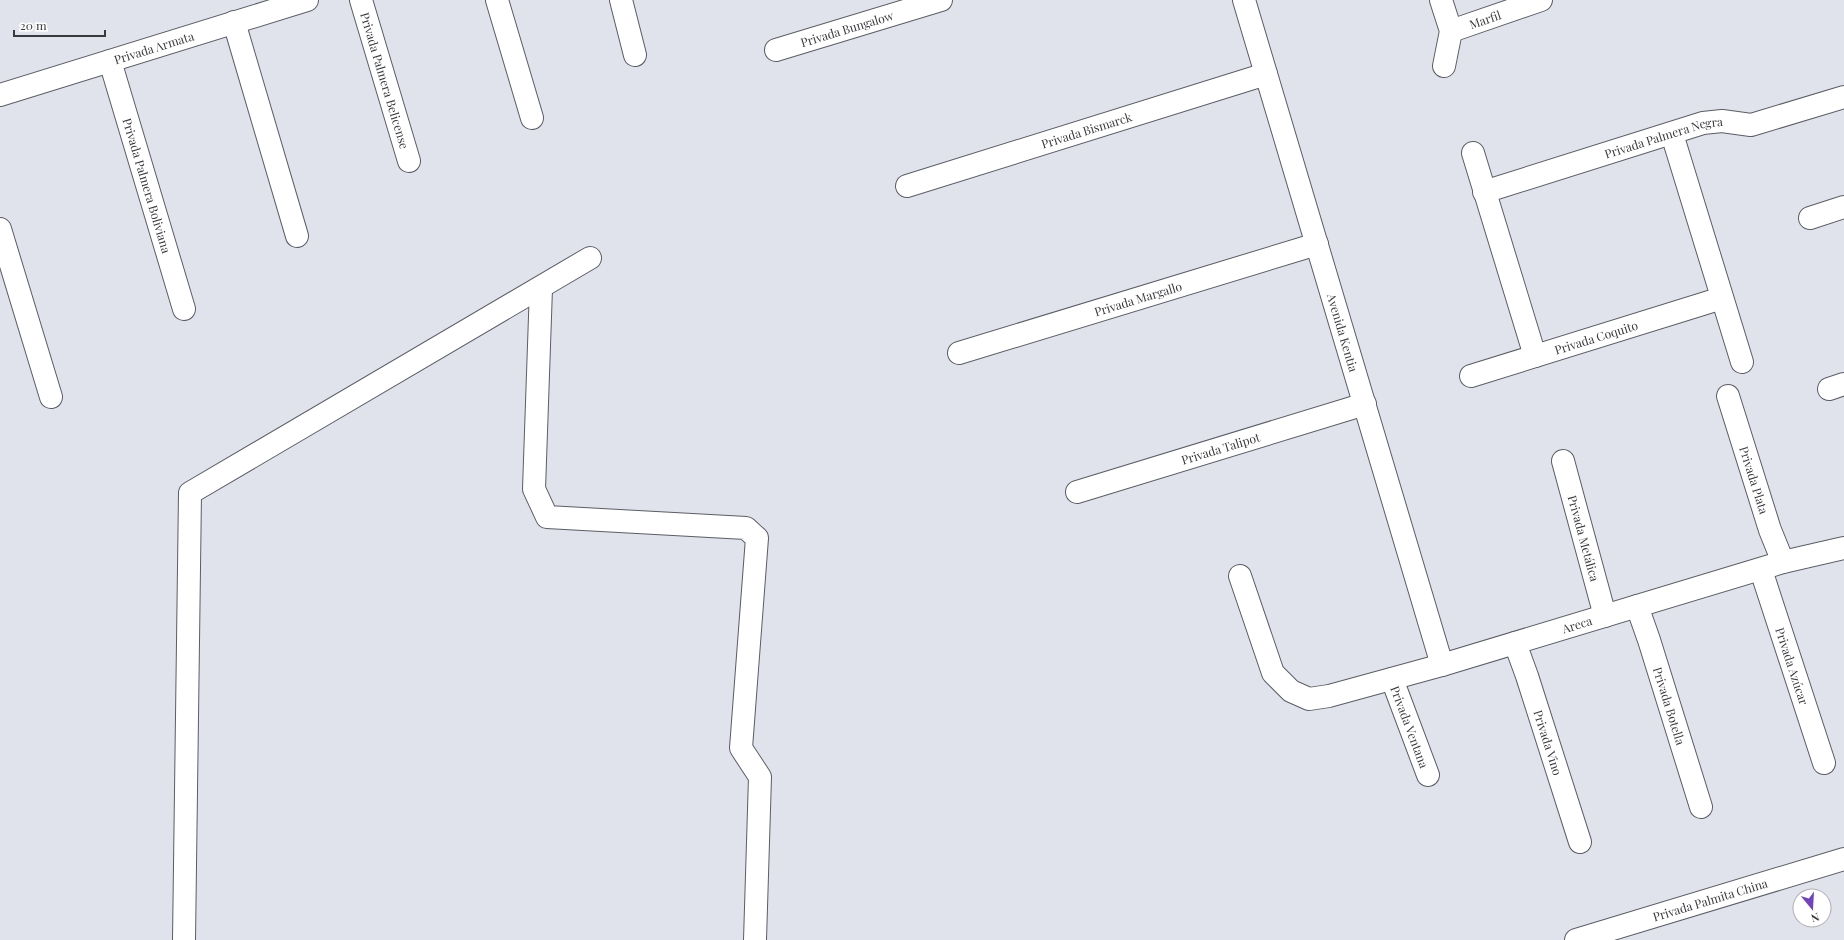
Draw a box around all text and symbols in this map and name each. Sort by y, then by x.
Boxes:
street label: Marfil [1467,6,1504,32]
street label: Privada Bungalow [798,7,896,50]
street label: Privada Palmera Belicense [357,10,413,151]
scale bar [14,12,105,38]
text: 20 m [20,17,47,33]
street label: Privada Armata [112,28,196,67]
street label: Privada Bismarck [1039,108,1134,152]
street label: Privada Palmera Negra [1602,113,1724,162]
street label: Privada Palmera Boliviana [119,116,175,255]
street label: Privada Margallo [1092,278,1184,319]
street label: Avenida Kentia [1324,291,1362,374]
street label: Privada Coquito [1552,317,1640,358]
street label: Privada Talipot [1179,428,1262,468]
street label: Privada Plata [1736,444,1772,516]
street label: Privada Metálica [1565,493,1603,583]
street label: Areca [1559,612,1594,637]
street label: Privada Azúcar [1772,625,1813,707]
street label: Privada Botella [1650,665,1689,747]
street label: Privada Ventana [1387,683,1433,770]
street label: Privada Vino [1530,708,1566,778]
street label: Privada Palmita China [1651,875,1769,924]
north arrow [1792,888,1832,928]
text: N [1809,910,1821,926]

